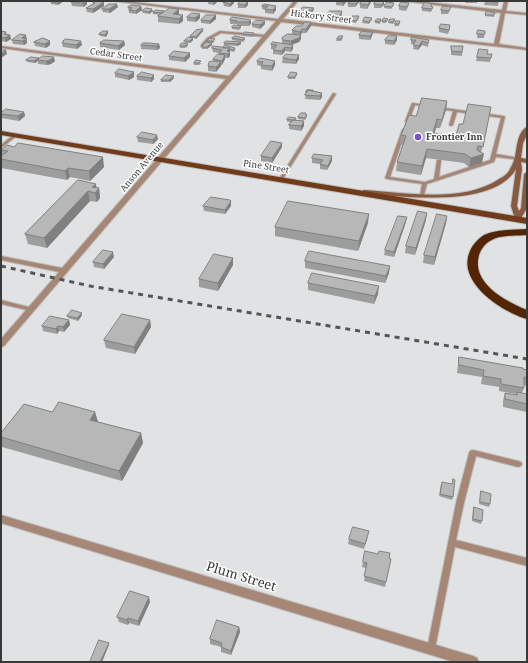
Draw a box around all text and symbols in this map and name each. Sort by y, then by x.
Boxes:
street label: Hickory Street [290,8,352,26]
street label: Cedar Street [89,46,143,64]
marker: Frontier Inn [413,132,423,142]
place label: Frontier Inn [426,132,482,142]
street label: Anson Avenue [118,140,166,194]
street label: Pine Street [242,158,290,176]
street label: Plum Street [204,559,278,595]

